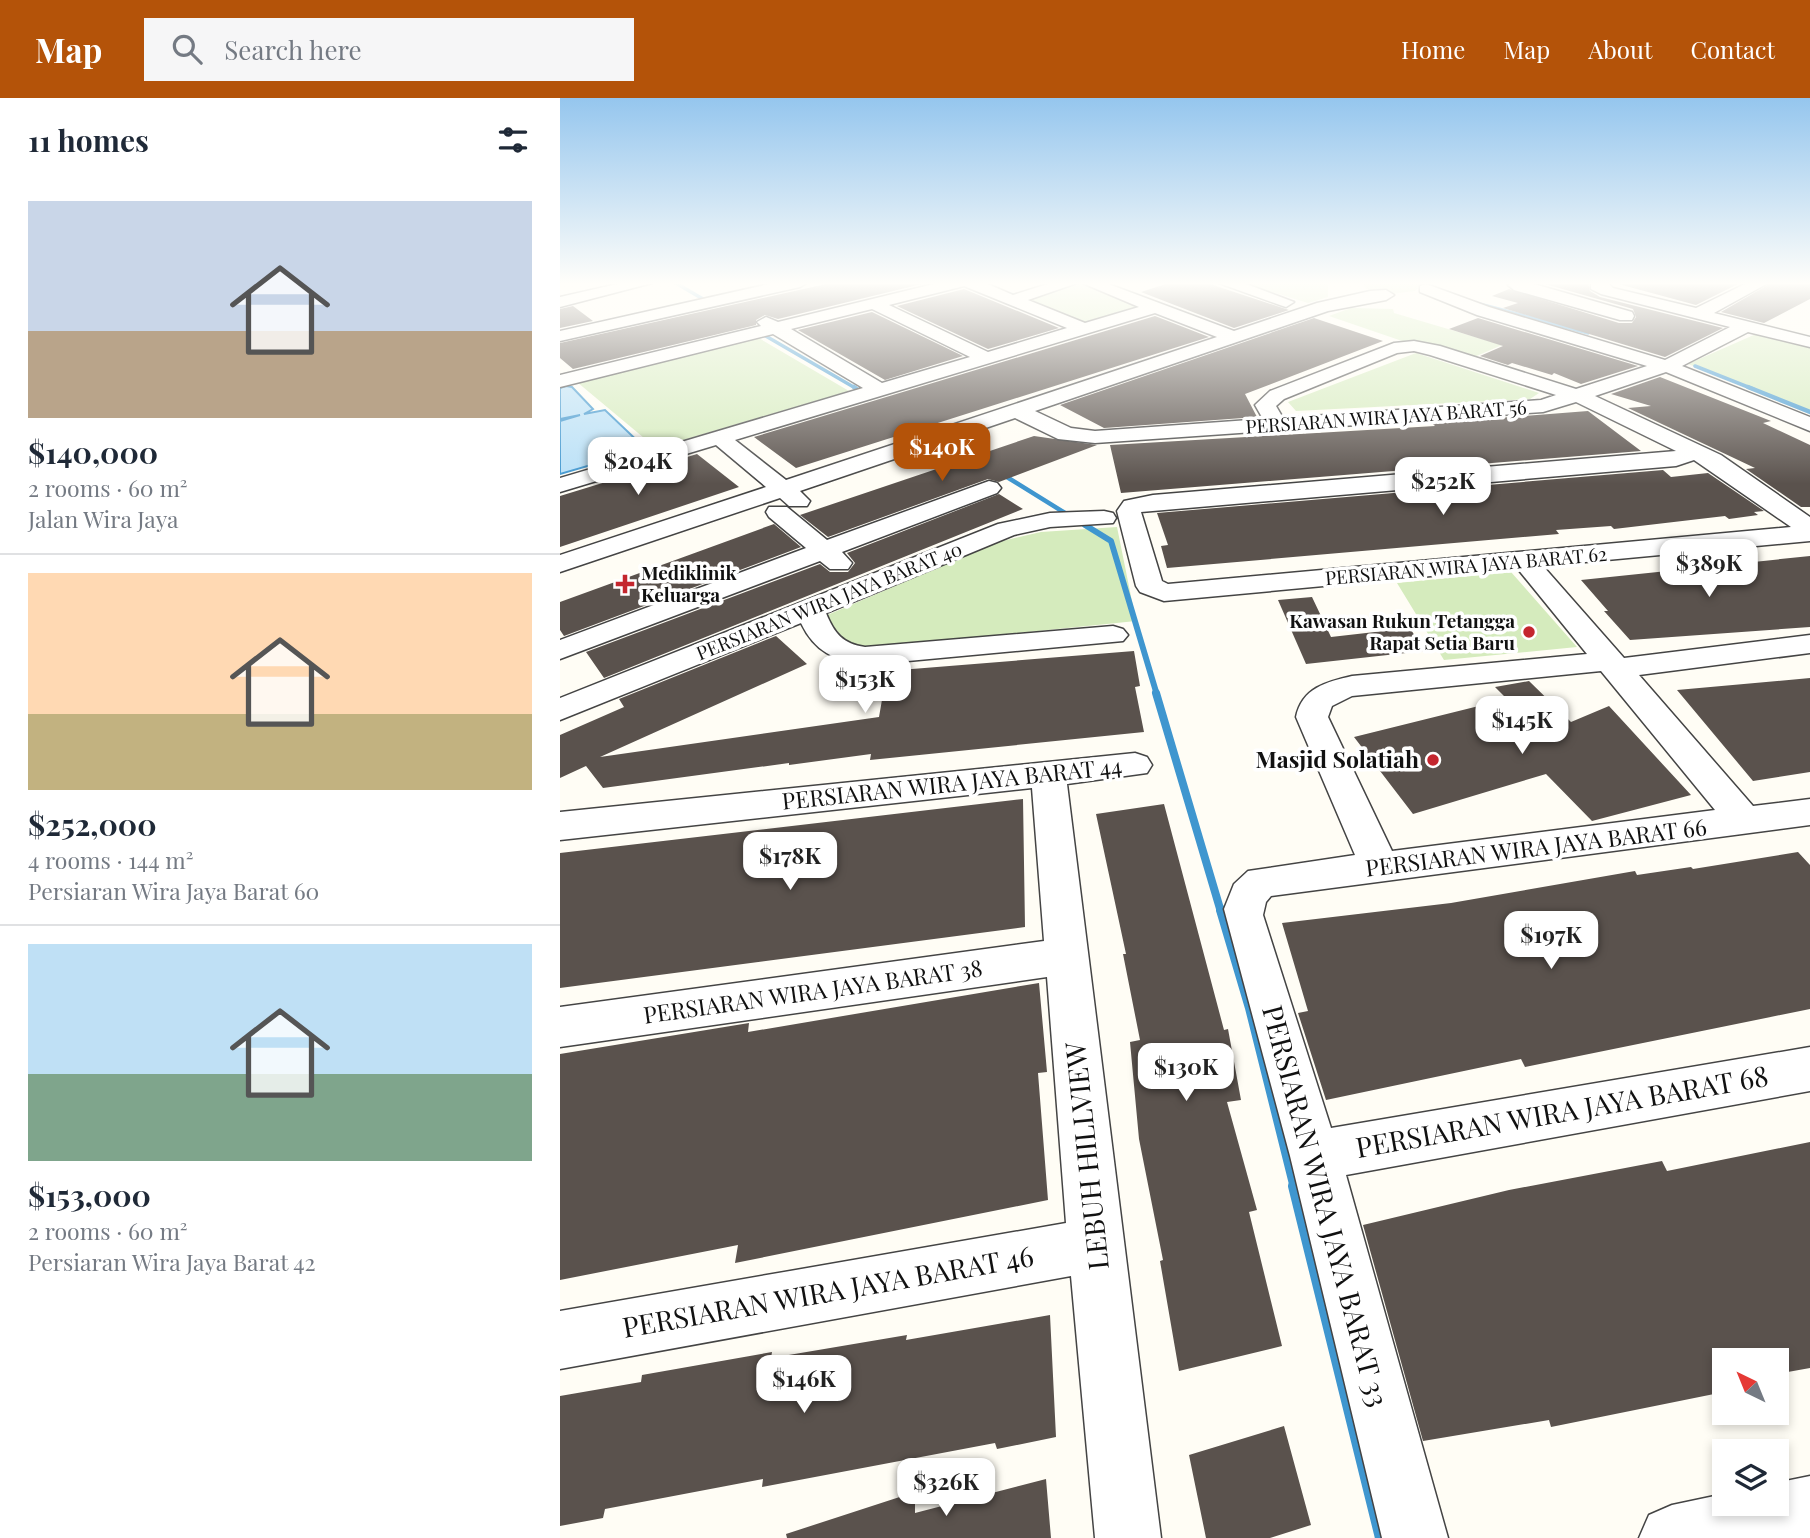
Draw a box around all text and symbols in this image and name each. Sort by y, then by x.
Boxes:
search box [144,18,634,81]
text: Map [35,27,102,71]
icon: search [168,30,206,68]
text: Search here [224,32,362,67]
text: Home [1401,33,1465,65]
text: Map [1503,33,1550,65]
text: About [1588,33,1652,65]
text: Contact [1690,33,1775,65]
text: 11 homes [28,120,149,160]
icon: filters [494,121,532,159]
icon: home [217,247,343,373]
street label: PERSIARAN WIRA JAYA BARAT 56 [1244,393,1528,439]
pin: $140K [893,424,991,483]
text: $140K [909,430,975,461]
text: $140,000 [28,432,158,472]
pin: $204K [589,438,687,497]
text: $204K [604,444,672,475]
pin: $252K [1394,458,1492,517]
text: $252K [1411,464,1475,495]
text: 2 rooms · 60 m² [28,472,188,503]
text: Jalan Wira Jaya [28,503,179,534]
street label: PERSIARAN WIRA JAYA BARAT 40 [692,535,965,665]
street label: PERSIARAN WIRA JAYA BARAT 62 [1324,540,1608,590]
pin: $389K [1660,540,1758,599]
text: $389K [1676,546,1742,577]
place label: Mediklinik Keluarga [641,559,737,607]
marker: Mediklinik Keluarga [615,574,635,594]
place label: Kawasan Rukun Tetangga Rapat Setia Baru [1289,607,1515,655]
icon: home [217,619,343,745]
marker: Kawasan Rukun Tetangga Rapat Setia Baru [1521,624,1537,640]
pin: $153K [816,656,914,715]
text: $153K [835,662,895,693]
pin: $145K [1473,696,1571,756]
text: $145K [1491,703,1553,734]
place label: Masjid Solatiah [1256,743,1419,774]
street label: PERSIARAN WIRA JAYA BARAT 44 [780,749,1123,816]
marker: Masjid Solatiah [1425,752,1441,768]
text: $252,000 [28,804,157,844]
street label: PERSIARAN WIRA JAYA BARAT 66 [1363,810,1708,883]
pin: $178K [741,832,839,892]
text: $178K [759,839,821,870]
text: 4 rooms · 144 m² [28,844,193,875]
text: Persiaran Wira Jaya Barat 60 [28,875,319,906]
pin: $197K [1502,912,1600,971]
text: $197K [1520,918,1582,949]
street label: PERSIARAN WIRA JAYA BARAT 38 [641,951,984,1030]
icon: home [217,990,343,1116]
street label: PERSIARAN WIRA JAYA BARAT 33 [1255,1001,1398,1411]
street label: LEBUH HILLVIEW [1055,1040,1116,1272]
pin: $130K [1137,1044,1235,1103]
text: $130K [1154,1050,1218,1081]
street label: PERSIARAN WIRA JAYA BARAT 68 [1353,1056,1771,1165]
text: $153,000 [28,1175,151,1215]
text: 2 rooms · 60 m² [28,1215,188,1246]
street label: PERSIARAN WIRA JAYA BARAT 46 [619,1236,1036,1345]
text: Persiaran Wira Jaya Barat 42 [28,1246,316,1277]
north arrow [1712,1348,1788,1424]
map controls [1712,1348,1789,1516]
pin: $146K [755,1356,853,1415]
text: $146K [772,1362,836,1393]
button: layers [1712,1439,1789,1516]
pin: $326K [897,1458,995,1518]
text: $326K [913,1465,979,1496]

